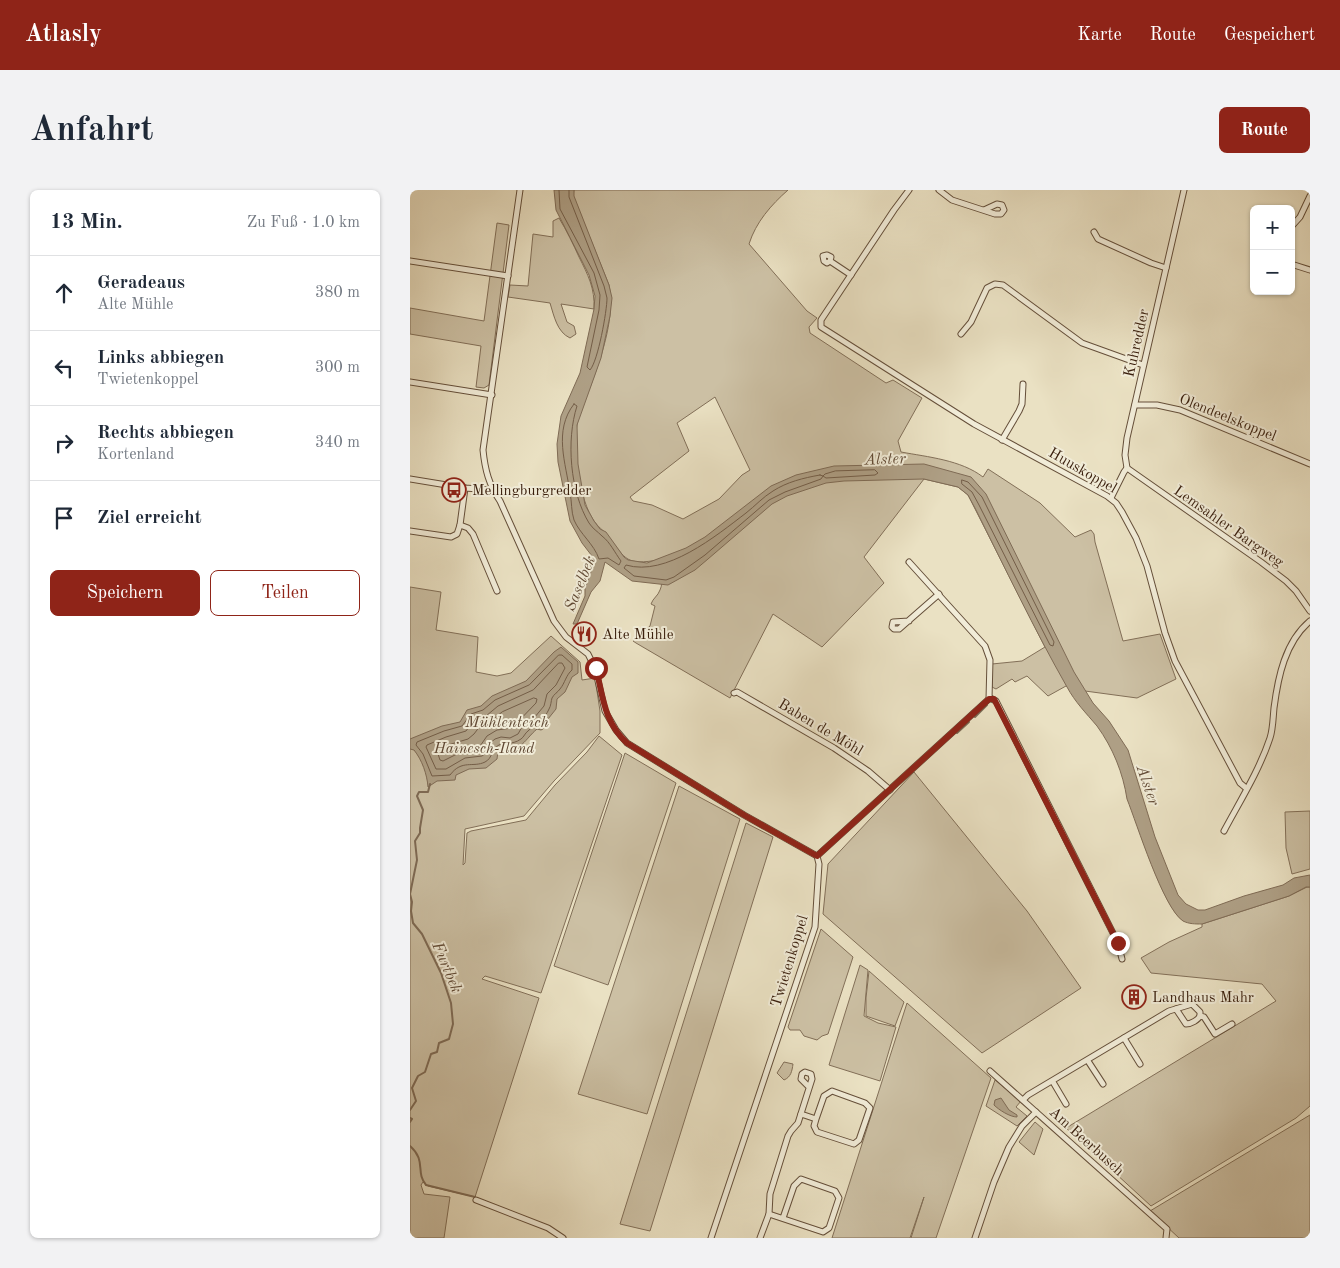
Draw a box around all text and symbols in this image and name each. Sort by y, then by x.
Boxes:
text: Atlasly [25,23,102,47]
text: Karte [1077,26,1122,44]
text: Route [1150,26,1196,44]
text: Gespeichert [1224,26,1315,44]
button: Route [1219,107,1310,153]
text: Anfahrt [30,113,153,148]
map controls [1250,205,1295,295]
button: + [1250,205,1295,250]
text: 13 Min. [50,212,123,233]
text: Zu Fuß · 1.0 km [247,215,360,231]
button: − [1250,250,1295,295]
text: Geradeaus [97,274,185,293]
icon: ahead [50,279,78,307]
text: 380 m [315,285,360,301]
text: Alte Mühle [97,297,173,313]
street label: Kuhredder [1122,308,1153,379]
text: Links abbiegen [97,349,224,368]
icon: left [50,354,78,382]
text: 300 m [315,360,360,376]
text: Twietenkoppel [97,372,199,388]
street label: Olendeelskoppel [1177,392,1278,445]
text: Rechts abbiegen [97,424,234,443]
icon: right [50,429,78,457]
text: 340 m [315,435,360,451]
street label: Huuskoppel [1046,446,1119,497]
text: Kortenland [97,447,174,463]
water label: Alster [863,451,907,469]
bus stop icon: Mellingburgredder [441,477,467,503]
place label: Mellingburgredder [472,484,592,499]
street label: Lemsahler Bargweg [1171,484,1286,571]
icon: arrive [50,504,78,532]
text: Ziel erreicht [97,509,202,528]
water label: Saselbek [562,553,599,614]
button: Speichern [50,570,200,616]
button: Teilen [210,570,360,616]
restaurant icon: Alte Mühle [571,621,597,647]
place label: Alte Mühle [602,628,674,643]
route start [585,657,608,680]
street label: Baben de Möhl [775,697,865,759]
water label: Mühlenteich [464,715,549,731]
park label: Hainesch-Iland [433,742,535,757]
water label: Alster [1132,762,1162,809]
street label: Twietenkoppel [769,914,812,1009]
route end [1107,932,1130,955]
water label: Furtbek [428,939,464,996]
building icon: Landhaus Mahr [1121,984,1147,1010]
place label: Landhaus Mahr [1152,991,1254,1006]
street label: Am Beerbusch [1046,1105,1126,1179]

